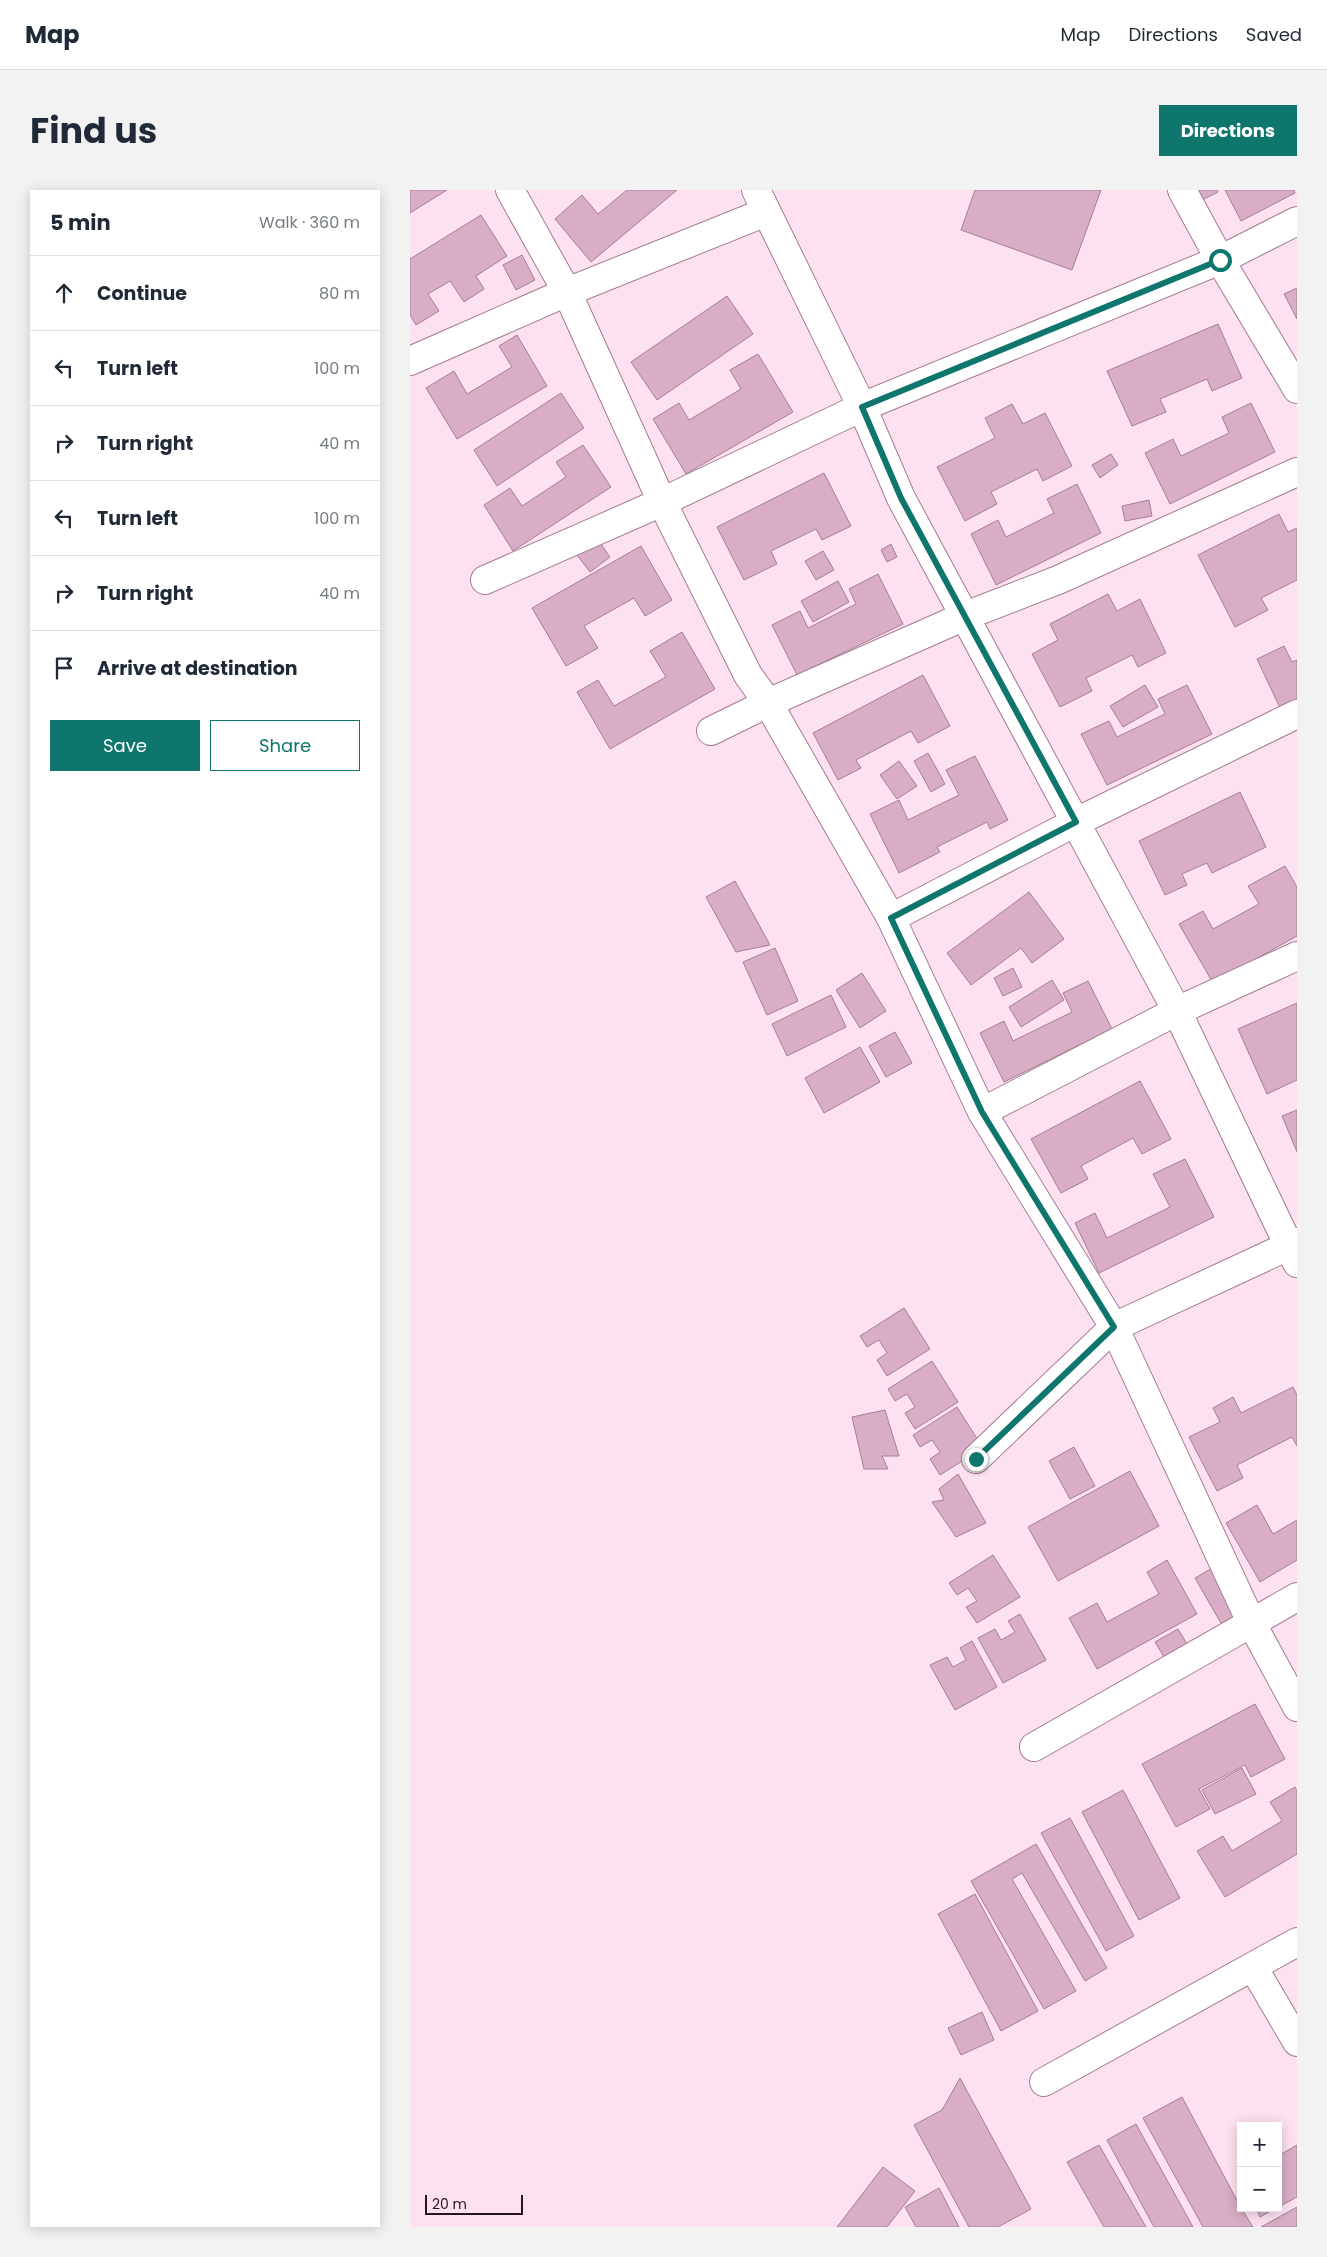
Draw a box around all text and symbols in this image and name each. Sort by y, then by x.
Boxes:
text: Map [25,18,80,51]
text: Map [1061,22,1100,47]
text: Directions [1128,22,1218,47]
text: Saved [1246,22,1302,47]
button: Directions [1159,105,1297,156]
text: Find us [30,106,157,155]
text: 5 min [50,208,111,237]
text: Walk · 360 m [259,211,360,234]
route start [1209,249,1232,272]
icon: ahead [50,279,78,307]
text: Continue [97,280,187,307]
text: 80 m [319,282,360,305]
icon: left [50,354,78,382]
text: Turn left [97,355,178,382]
text: 100 m [314,357,360,380]
icon: right [50,429,78,457]
text: Turn right [97,430,193,457]
text: 40 m [319,432,360,455]
icon: left [50,504,78,532]
text: Turn left [97,505,178,532]
text: 100 m [314,507,360,530]
icon: right [50,579,78,607]
text: Turn right [97,580,193,607]
text: 40 m [319,582,360,605]
icon: arrive [50,654,78,682]
text: Arrive at destination [97,655,298,682]
button: Save [50,720,200,771]
button: Share [210,720,360,771]
route end [965,1448,988,1471]
map controls [1237,2122,1282,2212]
button: + [1237,2122,1282,2167]
button: − [1237,2167,1282,2212]
scale bar [425,2192,522,2215]
text: 20 m [432,2194,467,2214]

